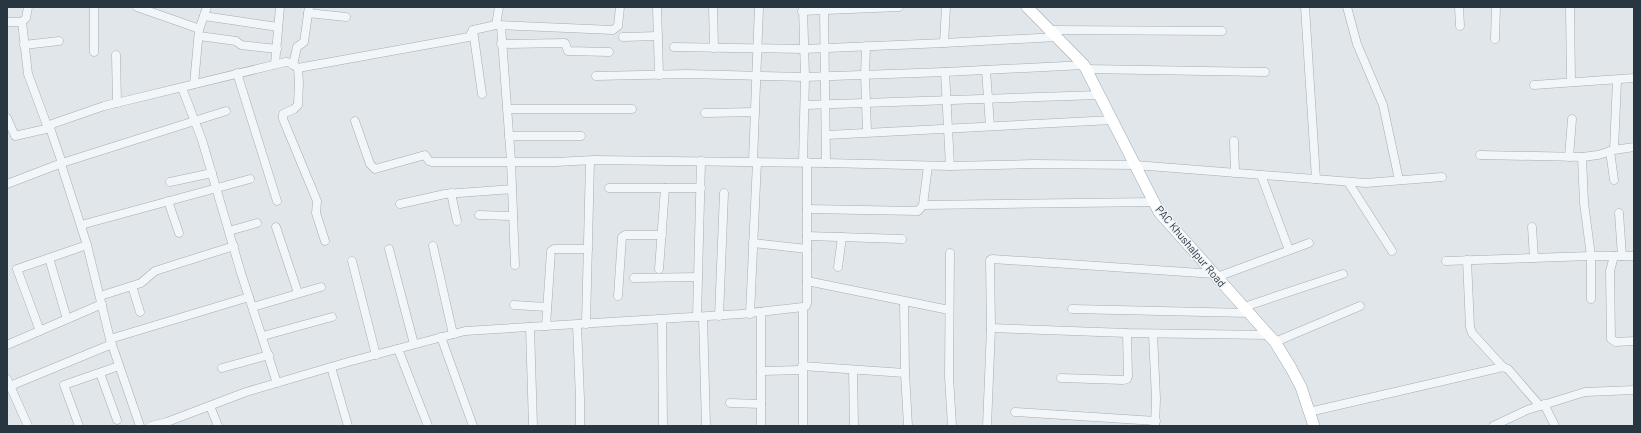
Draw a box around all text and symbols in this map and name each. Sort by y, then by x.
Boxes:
street label: PAC Khushalpur Road [1153,203,1229,289]

